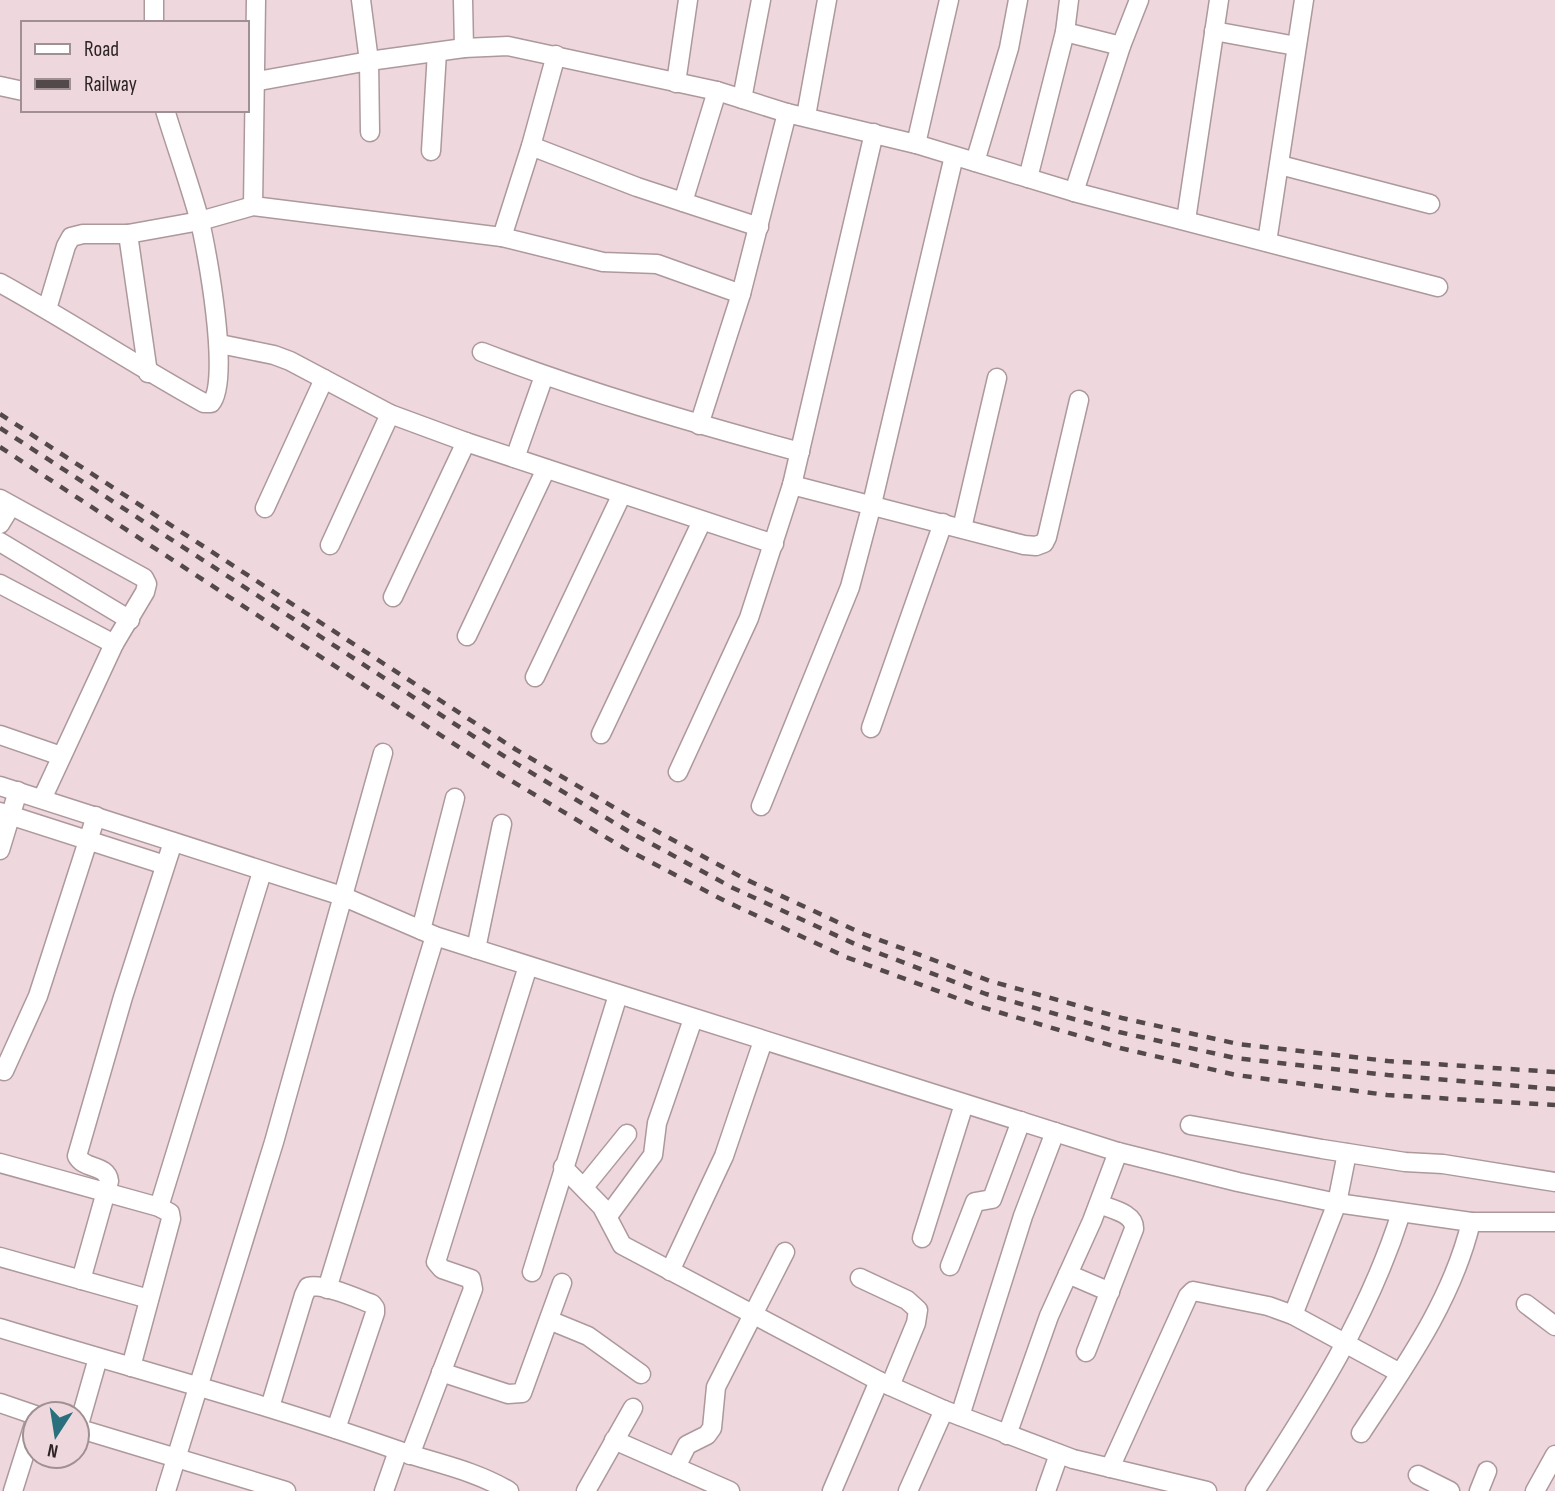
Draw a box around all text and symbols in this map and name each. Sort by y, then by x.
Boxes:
legend [21,21,248,112]
text: Road [84,37,119,62]
text: Railway [84,72,137,97]
north arrow [21,1400,91,1470]
text: N [45,1438,60,1462]

